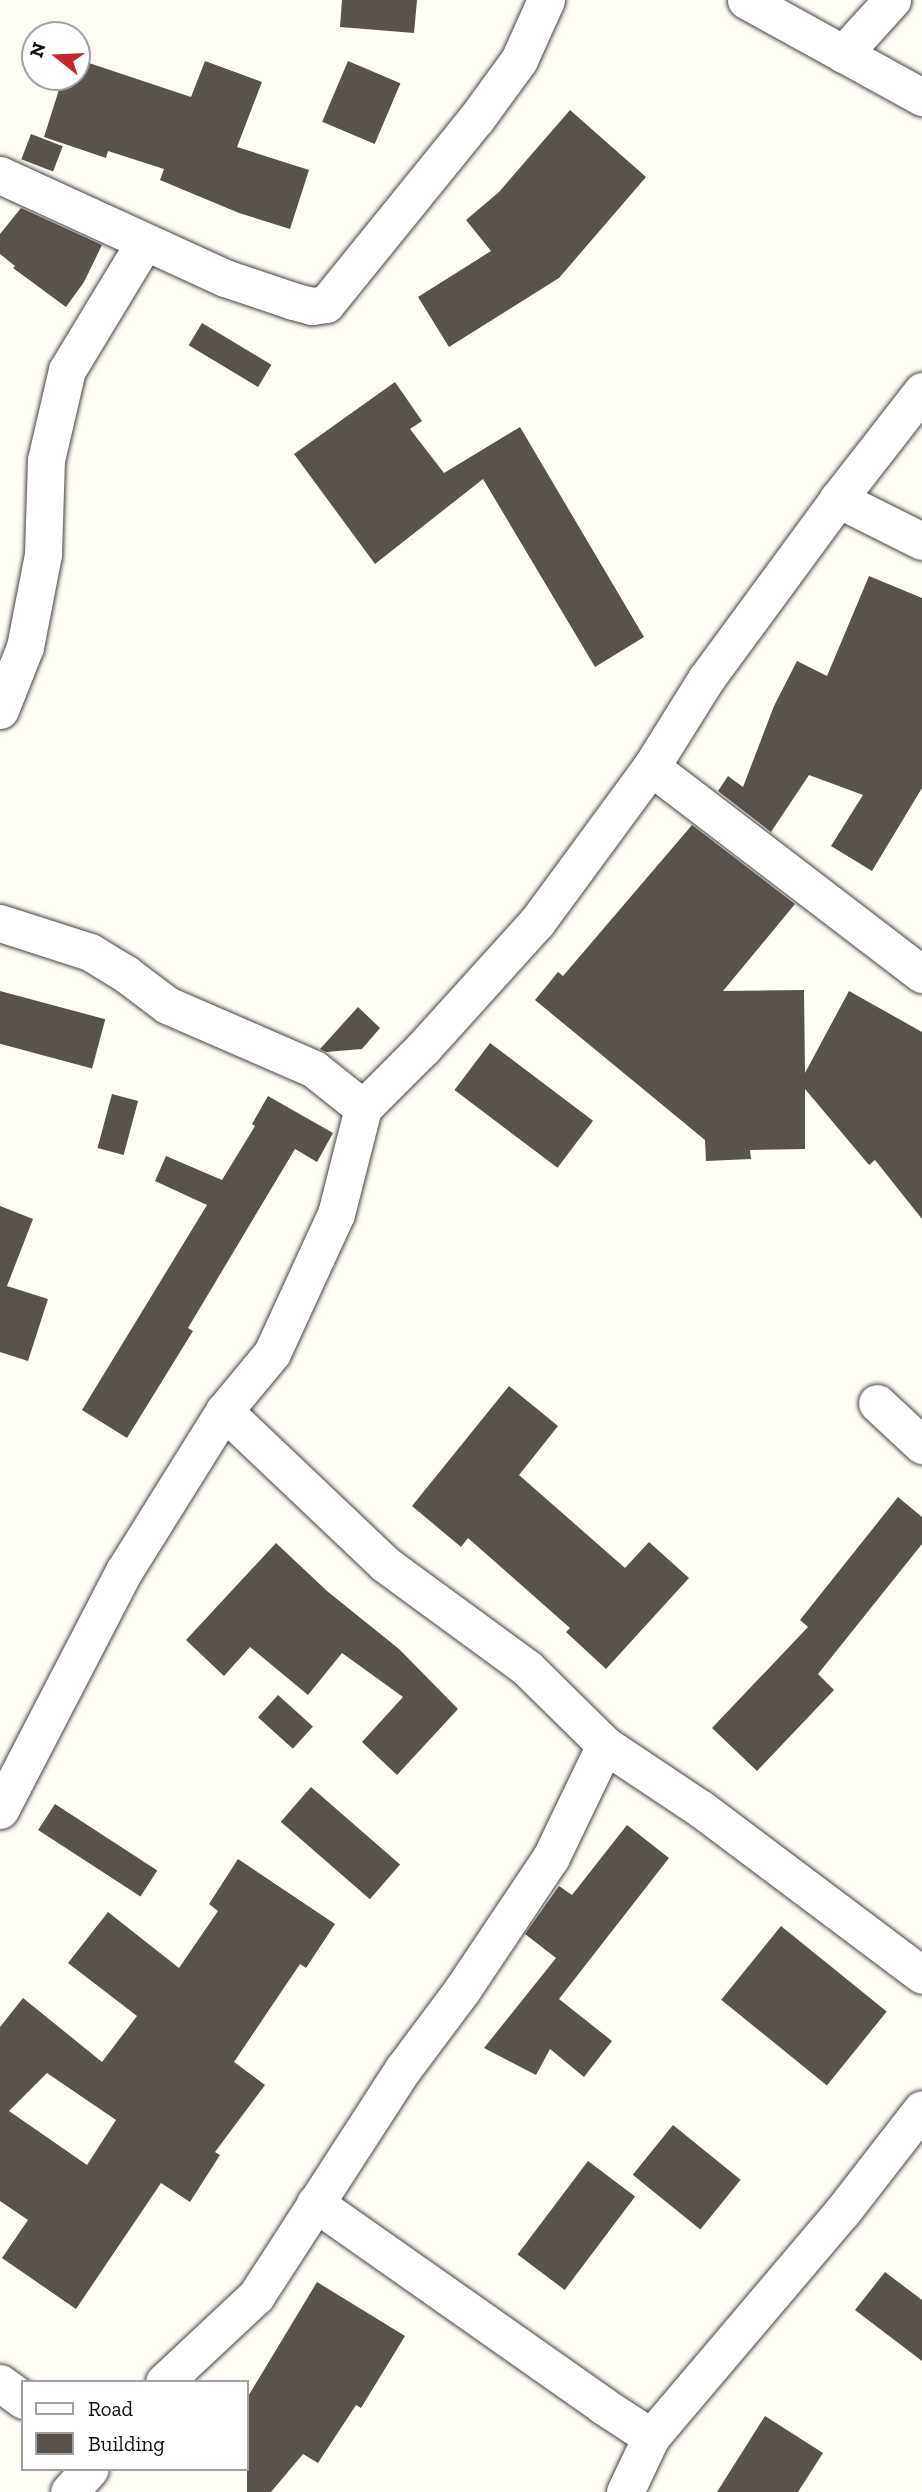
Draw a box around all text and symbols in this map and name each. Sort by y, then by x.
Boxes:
north arrow [21,21,91,91]
text: N [24,40,51,60]
legend [21,2380,248,2471]
text: Road [88,2396,133,2421]
text: Building [88,2431,165,2456]

